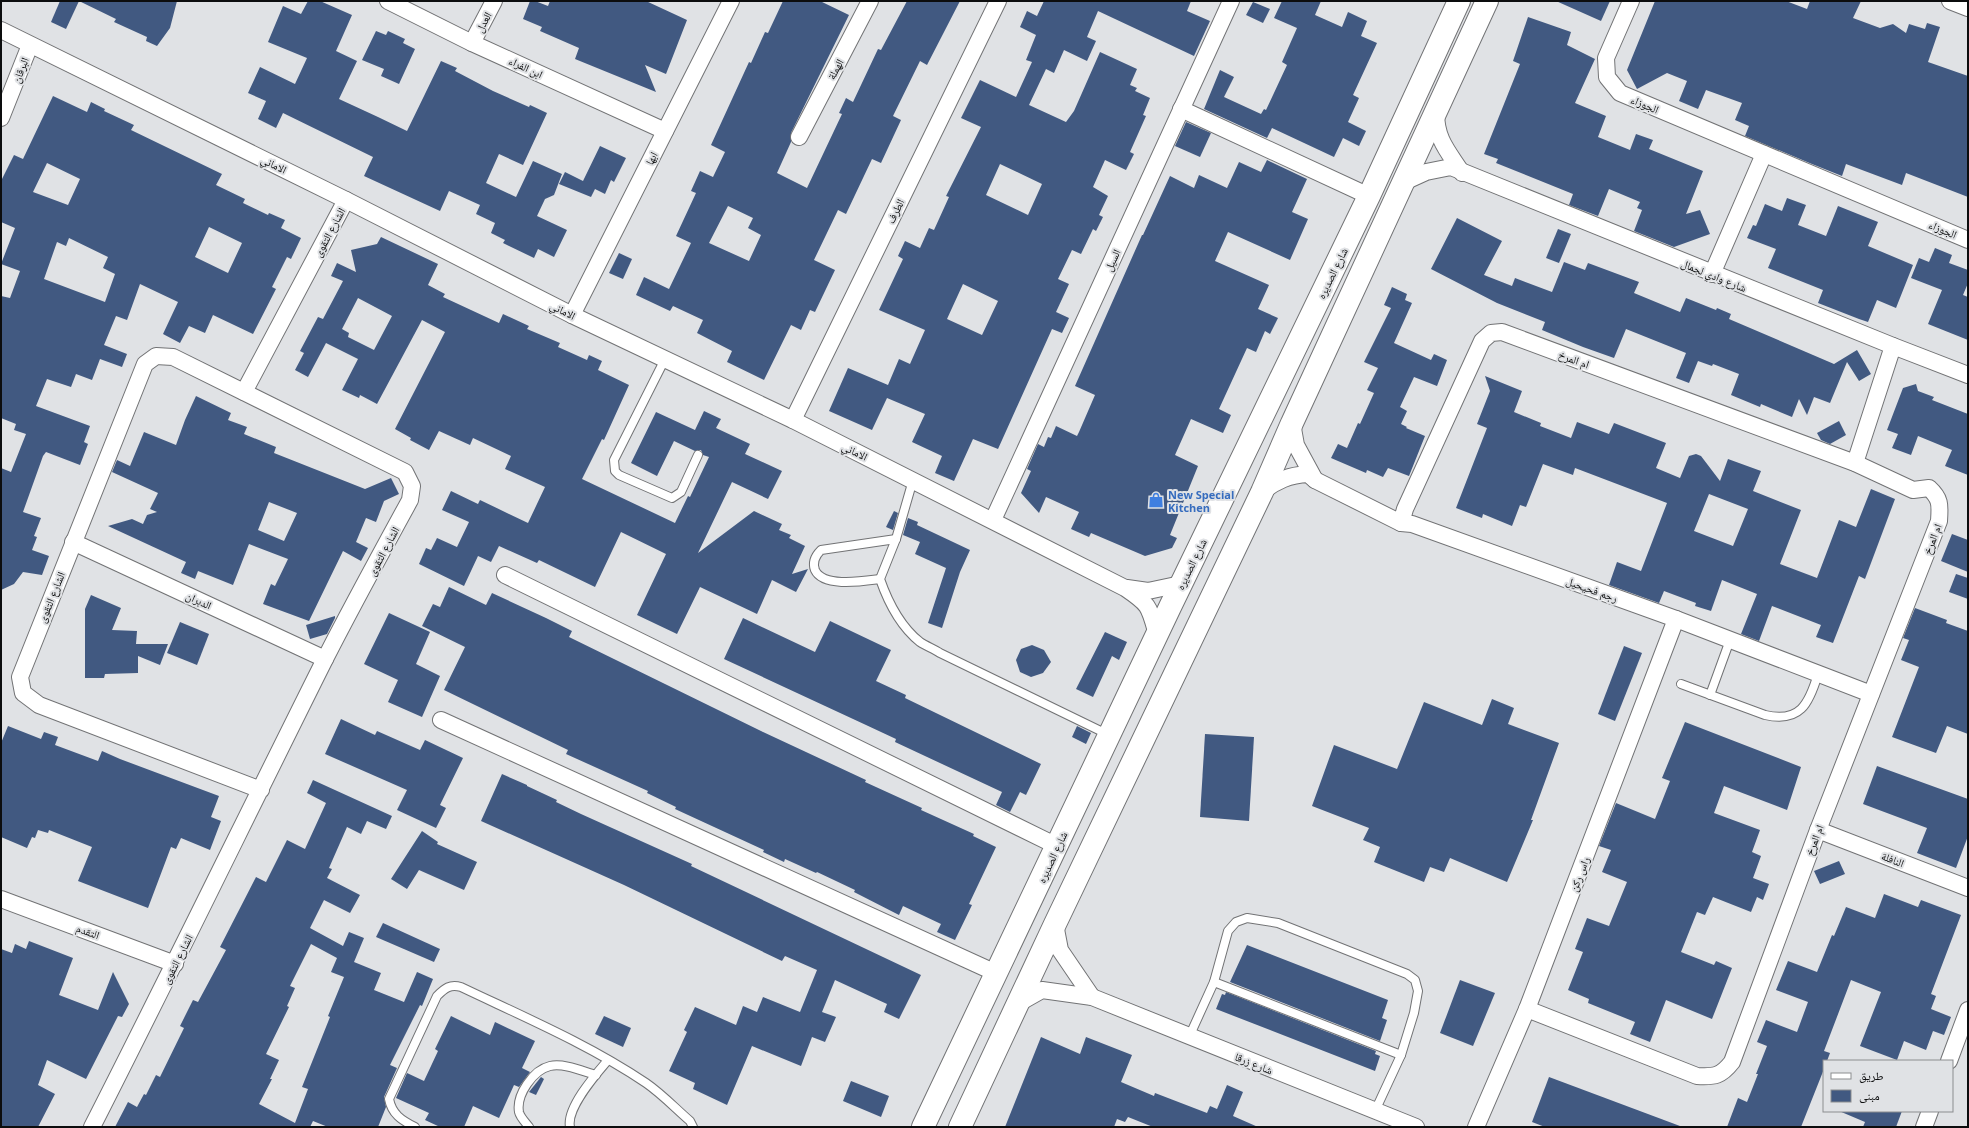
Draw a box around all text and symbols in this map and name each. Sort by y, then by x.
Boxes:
street label: العدل [471,9,495,35]
street label: ابن الفراء [507,53,545,81]
street label: البرقان [8,55,32,85]
street label: الهملة [823,56,847,82]
street label: الجوزاء [1629,91,1661,117]
street label: ابها [641,149,661,167]
street label: الاماني [258,151,289,178]
street label: الطرف [883,196,907,226]
street label: الشارع التقوى [310,205,348,259]
street label: الجوزاء [1927,216,1959,242]
street label: شارع الصديره [1313,245,1351,301]
street label: السيل [1100,247,1124,273]
street label: شارع وادي لجمال [1678,255,1749,297]
street label: الاماني [547,297,578,324]
street label: ام المرخ [1556,347,1592,371]
street label: الاماني [839,438,870,465]
place label: New Special Kitchen [1168,487,1234,515]
shop icon: New Special Kitchen [1147,491,1165,509]
street label: ام المرخ [1919,521,1945,557]
street label: الشارع التقوى [364,524,402,578]
street label: شارع الصديره [1172,536,1210,592]
street label: الشارع التقوى [34,569,68,625]
street label: رجم فحيحيل [1564,573,1620,606]
street label: الدبران [184,588,214,612]
street label: ام المرخ [1801,822,1827,858]
street label: شارع الصديره [1034,829,1070,885]
street label: النافلة [1879,848,1907,870]
street label: راس ركن [1566,854,1592,894]
street label: التقدم [74,920,102,942]
street label: الشارع التقوى [158,932,196,986]
street label: شارع زرقا [1233,1049,1275,1077]
legend [1823,1060,1953,1112]
text: طريق [1859,1067,1884,1084]
text: مبنى [1859,1087,1880,1104]

